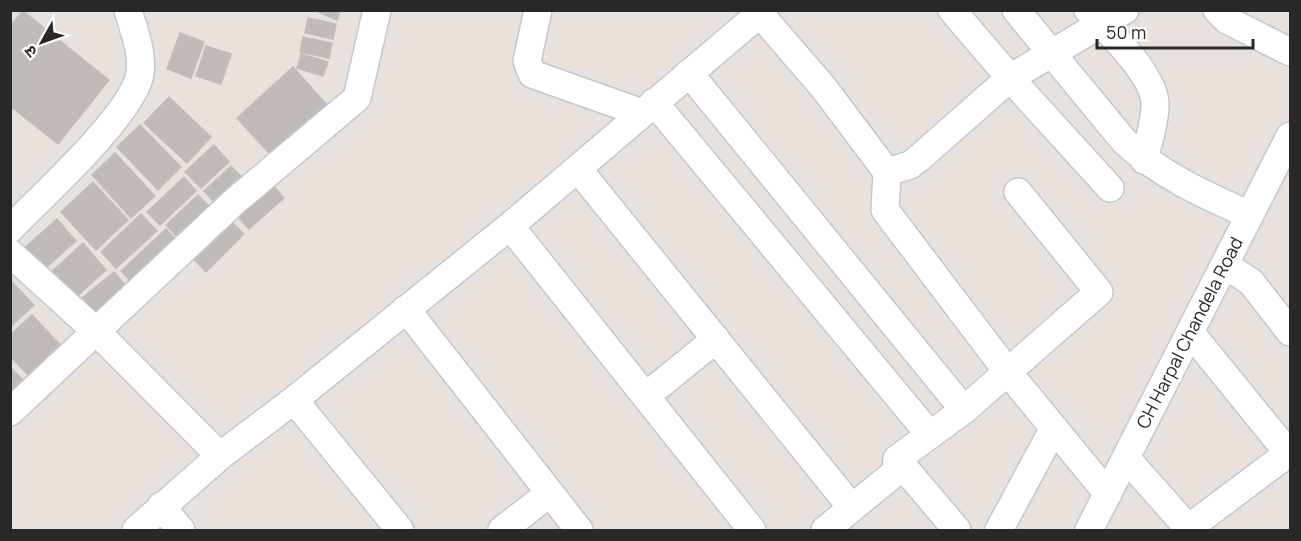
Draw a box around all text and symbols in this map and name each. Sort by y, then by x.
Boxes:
north arrow [12,12,72,72]
scale bar [1097,12,1253,50]
text: 50 m [1106,20,1146,44]
text: उ [19,41,42,62]
street label: CH Harpal Chandela Road [1130,233,1248,432]

